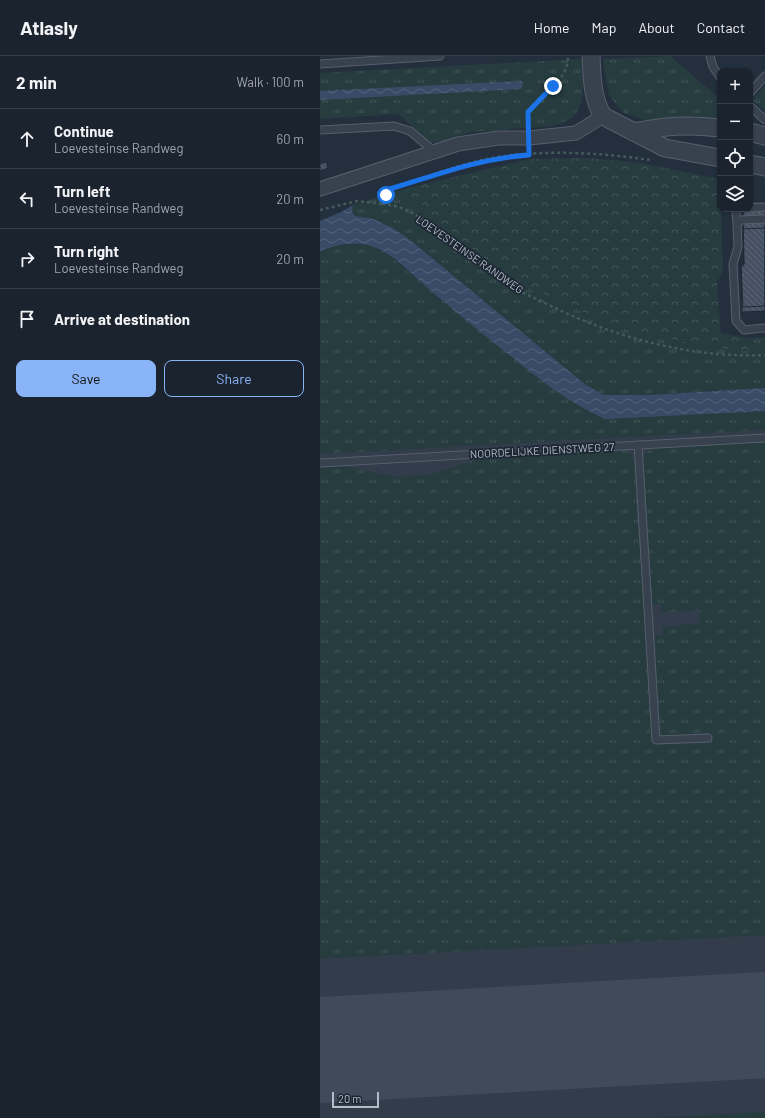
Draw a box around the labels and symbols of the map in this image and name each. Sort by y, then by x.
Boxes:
route end [544,77,562,95]
route start [377,186,395,204]
street label: LOEVESTEINSE RANDWEG [414,212,526,296]
street label: NOORDELIJKE DIENSTWEG 27 [469,440,615,460]
scale bar [332,1090,379,1109]

